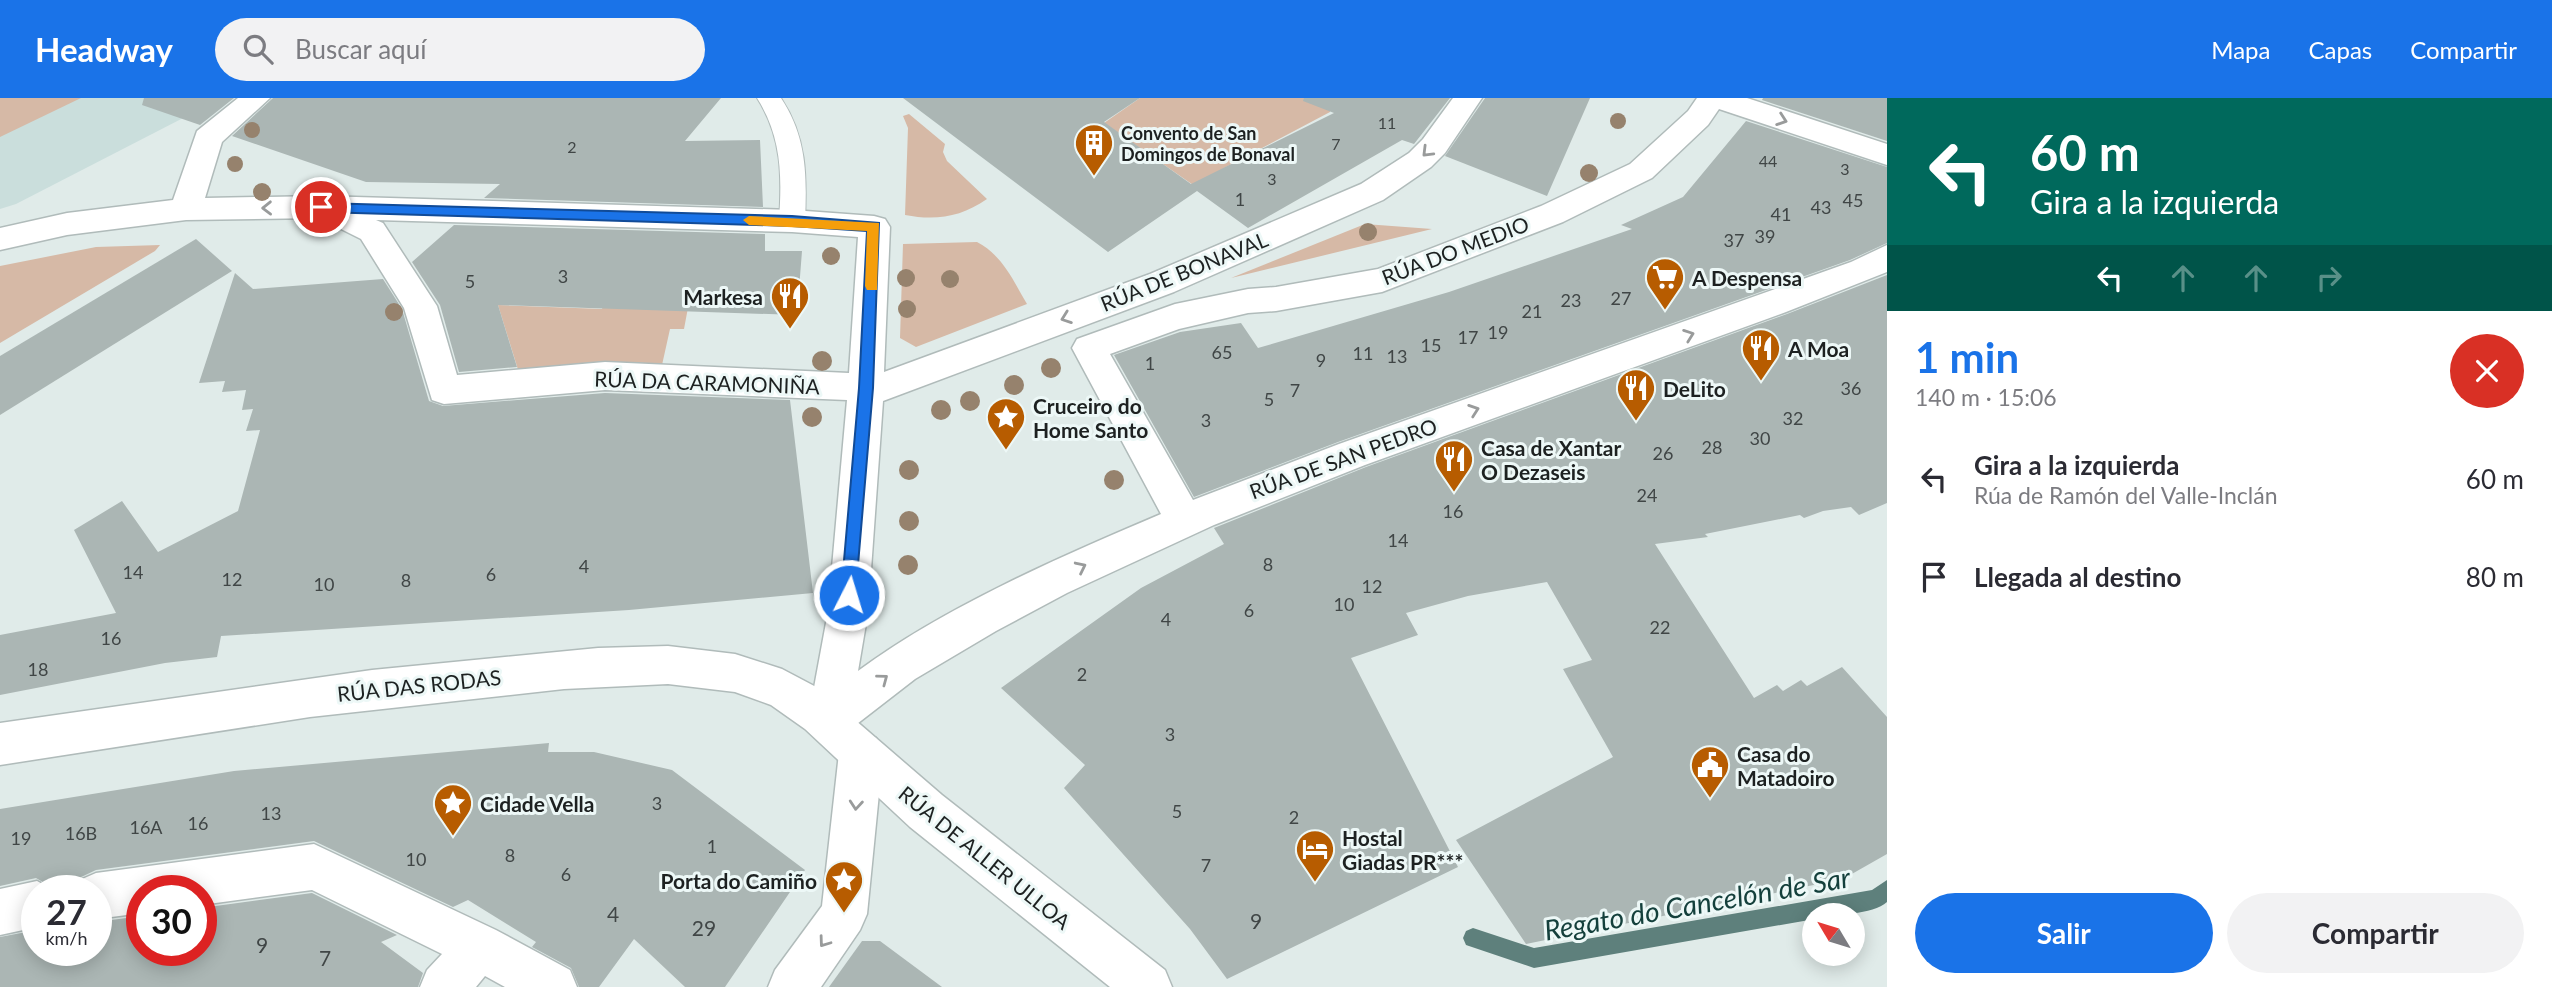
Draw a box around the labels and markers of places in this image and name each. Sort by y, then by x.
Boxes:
building icon: Convento de San Domingos de Bonaval [1073,122,1115,177]
place label: Convento de San Domingos de Bonaval [1121,122,1295,165]
pin [291,177,351,237]
supermarket icon: A Despensa [1644,256,1686,311]
place label: A Despensa [1691,265,1802,290]
restaurant icon: Markesa [769,275,811,330]
place label: Markesa [683,284,763,309]
restaurant icon: A Moa [1740,327,1782,382]
place label: A Moa [1787,336,1849,361]
restaurant icon: DeLito [1615,367,1657,422]
place label: DeLito [1663,376,1726,401]
place label: Cruceiro do Home Santo [1033,393,1148,442]
place icon: Cruceiro do Home Santo [985,396,1027,451]
place label: Casa de Xantar O Dezaseis [1481,435,1622,484]
restaurant icon: Casa de Xantar O Dezaseis [1433,438,1475,493]
place label: Casa do Matadoiro [1737,741,1834,790]
public building icon: Casa do Matadoiro [1689,744,1731,799]
place icon: Cidade Vella [432,782,474,837]
place label: Cidade Vella [480,791,594,816]
place label: Hostal Giadas PR*** [1342,825,1463,874]
hotel icon: Hostal Giadas PR*** [1294,828,1336,883]
place icon: Porta do Camiño [823,859,865,914]
place label: Porta do Camiño [661,868,817,893]

